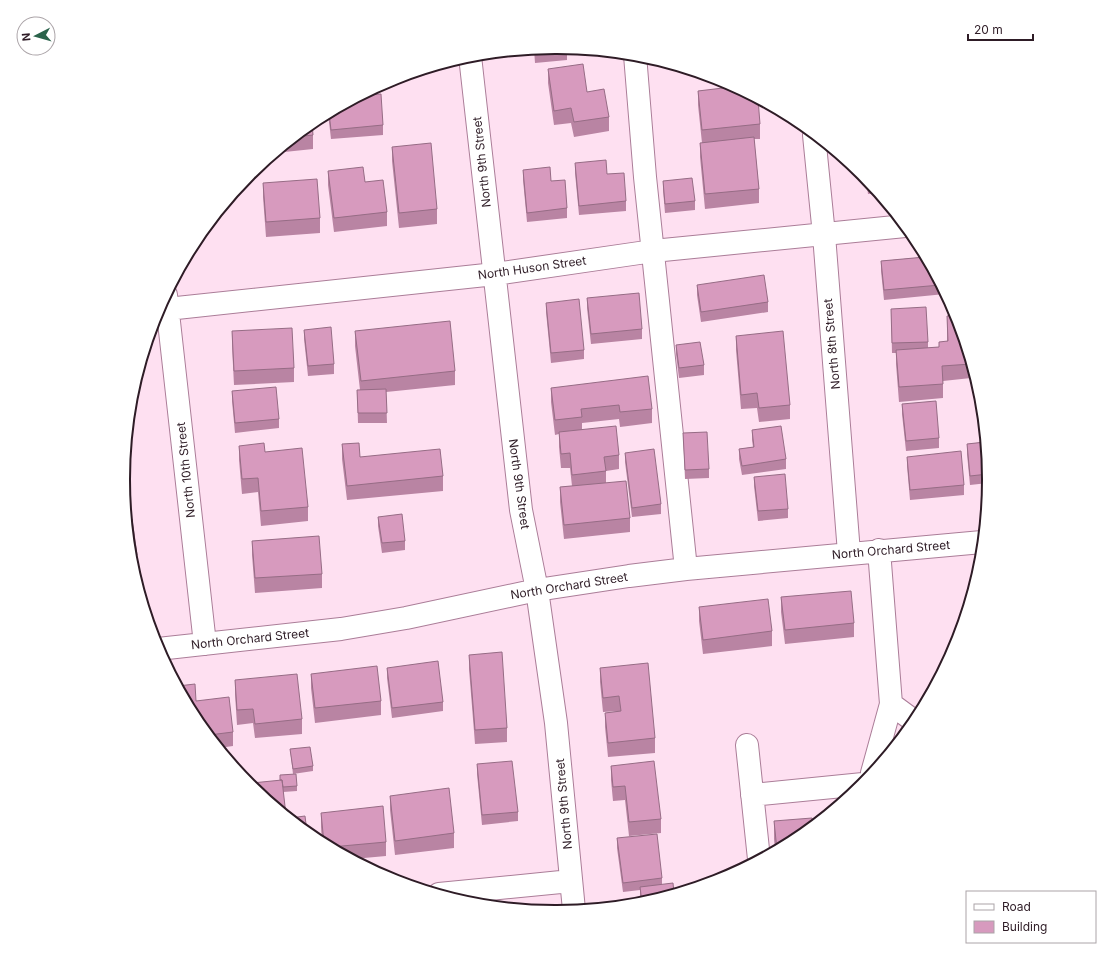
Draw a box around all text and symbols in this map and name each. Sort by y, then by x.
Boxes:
north arrow [16,16,56,56]
scale bar [968,16,1033,42]
text: 20 m [974,22,1003,37]
text: N [19,32,33,42]
street label: North 9th Street [469,116,494,208]
street label: North Huson Street [477,252,587,283]
street label: North 8th Street [820,298,843,390]
street label: North 10th Street [173,421,198,519]
street label: North 9th Street [506,438,533,530]
street label: North Orchard Street [831,537,951,562]
street label: North Orchard Street [509,569,629,602]
street label: North Orchard Street [190,625,310,652]
street label: North 9th Street [552,758,575,850]
legend [966,891,1096,943]
text: Road [1002,899,1031,914]
text: Building [1002,919,1047,934]

